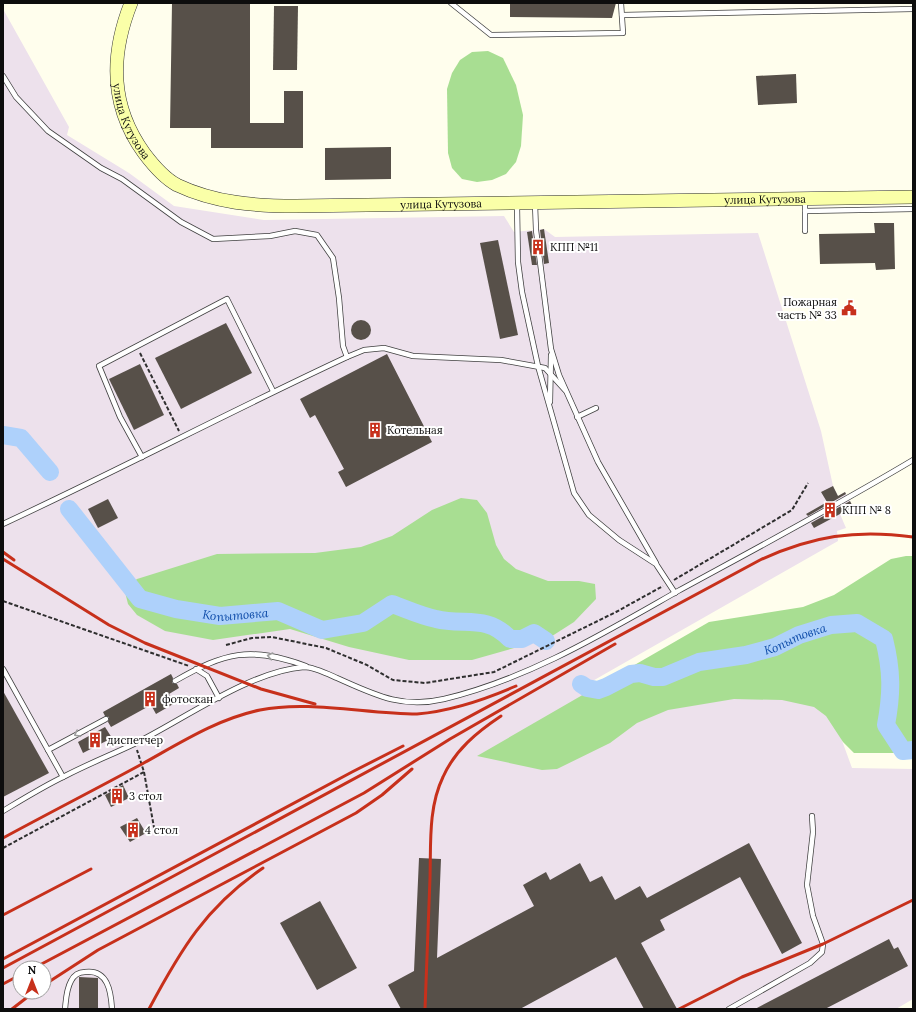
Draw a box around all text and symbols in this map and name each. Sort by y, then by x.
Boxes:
street label: улица Кутузова [110,82,153,162]
street label: улица Кутузова [724,192,806,207]
street label: улица Кутузова [400,196,482,211]
building icon: КПП №11 [529,238,547,256]
place label: КПП №11 [550,240,598,254]
place label: Пожарная часть № 33 [778,295,837,322]
public building icon: Пожарная часть № 33 [840,299,858,317]
building icon: Котельная [366,421,384,439]
place label: Котельная [387,423,443,437]
building icon: КПП № 8 [821,501,839,519]
place label: КПП № 8 [842,503,891,517]
water label: Копытовка [202,604,269,624]
water label: Копытовка [762,619,828,657]
one-way arrow [267,652,273,660]
building icon: фотоскан [141,690,159,708]
place label: фотоскан [162,692,213,706]
one-way arrow [74,729,81,737]
building icon: диспетчер [86,731,104,749]
place label: диспетчер [107,733,164,747]
building icon: 3 стол [108,787,126,805]
place label: 3 стол [129,789,163,803]
building icon: 4 стол [124,821,142,839]
place label: 4 стол [145,823,179,837]
north arrow [12,960,52,1000]
text: N [28,963,37,977]

